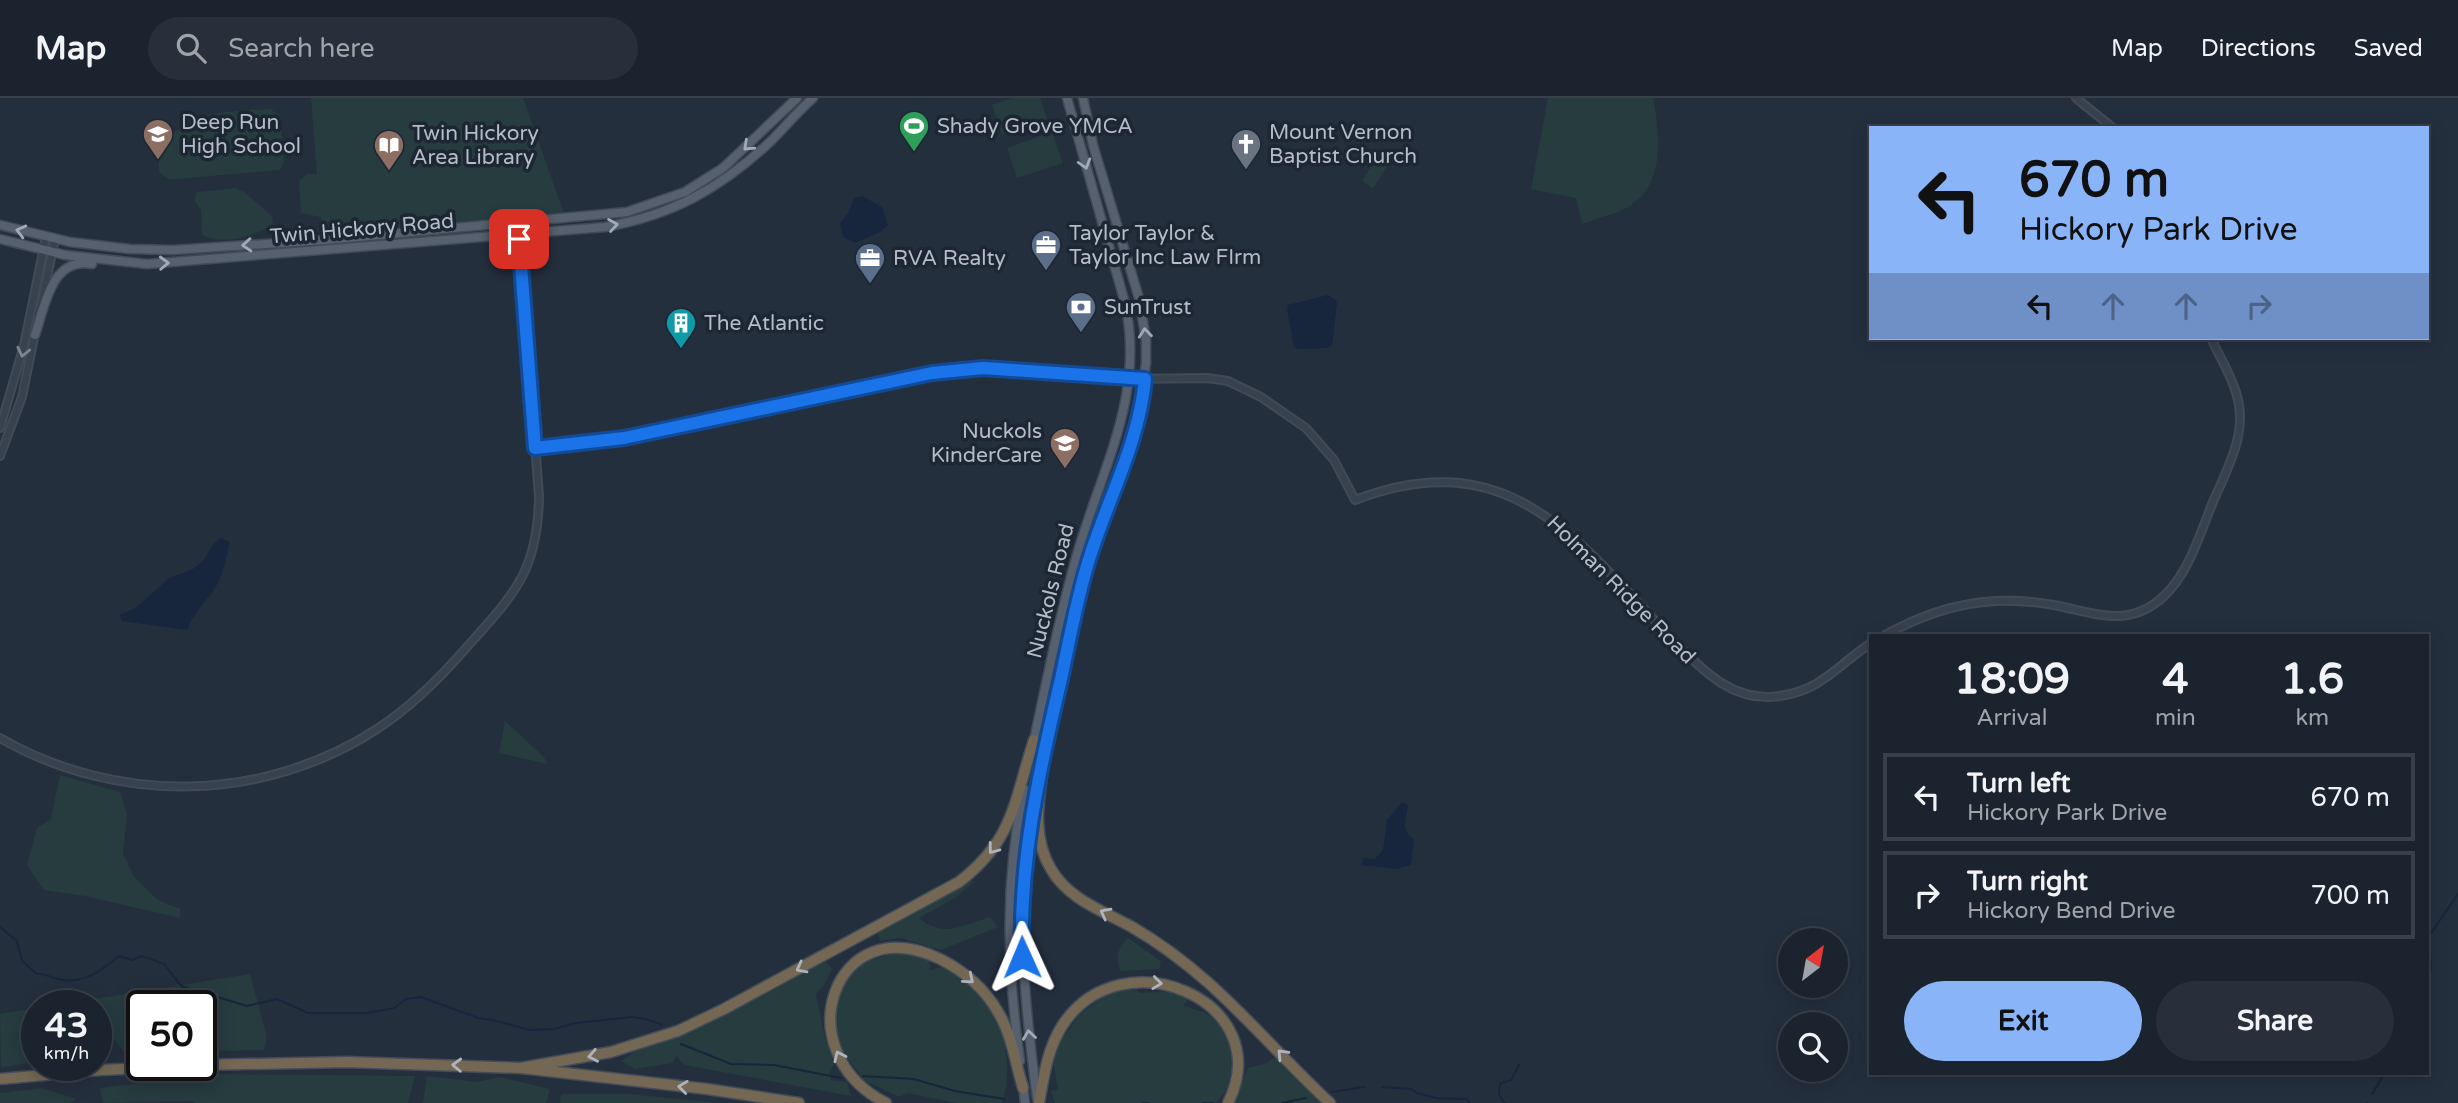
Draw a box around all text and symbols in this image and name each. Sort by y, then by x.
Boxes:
search box [148,17,638,80]
text: Map [35,29,106,68]
icon: search [172,29,210,67]
text: Search here [228,33,374,64]
text: Map [2111,34,2163,63]
text: Directions [2201,34,2316,63]
text: Saved [2354,34,2423,63]
sports icon: Shady Grove YMCA [897,109,931,153]
place label: Deep Run High School [181,110,301,159]
place label: Shady Grove YMCA [937,114,1133,139]
school or university icon: Deep Run High School [141,117,175,161]
place label: Mount Vernon Baptist Church [1269,120,1417,169]
place label: Twin Hickory Area Library [412,121,539,170]
church icon: Mount Vernon Baptist Church [1229,127,1263,171]
library icon: Twin Hickory Area Library [372,128,406,172]
one-way arrow [743,137,756,150]
text: 670 m [2019,151,2169,210]
icon: left [1904,154,1995,245]
one-way arrow [1077,157,1092,169]
street label: Twin Hickory Road [269,208,455,250]
pin [489,209,549,269]
text: Hickory Park Drive [2019,211,2298,249]
one-way arrow [607,218,619,233]
icon: arrive [500,220,538,258]
place label: Taylor Taylor & Taylor Inc Law FIrm [1069,221,1261,270]
one-way arrow [16,225,28,239]
office icon: Taylor Taylor & Taylor Inc Law FIrm [1029,228,1063,272]
one-way arrow [241,238,252,253]
office icon: RVA Realty [853,241,887,285]
place label: RVA Realty [893,246,1006,271]
one-way arrow [159,256,170,271]
icon: left [2021,287,2059,325]
icon: ahead [2094,287,2132,325]
icon: ahead [2167,287,2205,325]
icon: right [2240,287,2278,325]
bank icon: SunTrust [1064,290,1098,334]
place label: SunTrust [1104,295,1191,320]
building icon: The Atlantic [664,306,698,350]
place label: The Atlantic [704,311,824,336]
one-way arrow [1137,328,1152,339]
one-way arrow [16,346,31,358]
place label: Nuckols KinderCare [931,419,1042,468]
school or university icon: Nuckols KinderCare [1048,426,1082,470]
street label: Holman Ridge Road [1542,511,1700,669]
street label: Nuckols Road [1022,521,1080,661]
text: 18:09 [1954,654,2070,705]
text: 4 [2162,654,2189,705]
text: 1.6 [2281,654,2344,705]
text: Arrival [1976,704,2048,732]
text: min [2155,704,2196,732]
text: km [2296,704,2329,732]
text: Turn left [1967,768,2070,799]
icon: left [1908,778,1946,816]
text: 670 m [2310,782,2390,813]
text: Hickory Park Drive [1967,799,2167,827]
one-way arrow [989,841,1002,854]
text: Turn right [1967,866,2088,897]
icon: right [1908,876,1946,914]
text: 700 m [2310,880,2390,911]
text: Hickory Bend Drive [1967,897,2176,925]
one-way arrow [1100,908,1113,921]
position arrow [985,920,1059,994]
north arrow [1778,928,1848,998]
map controls [1778,928,1848,1082]
one-way arrow [796,960,809,973]
one-way arrow [962,970,974,983]
one-way arrow [1151,975,1162,990]
button: Exit [1904,981,2142,1061]
button: Share [2156,981,2394,1061]
speed limit sign: 50 [126,990,217,1081]
text: 43 [45,1005,88,1047]
button: search [1778,1012,1848,1082]
one-way arrow [1022,1029,1037,1041]
text: km/h [44,1042,89,1064]
one-way arrow [587,1047,599,1062]
one-way arrow [1277,1050,1290,1063]
one-way arrow [834,1051,848,1063]
one-way arrow [451,1058,462,1073]
one-way arrow [677,1079,689,1094]

